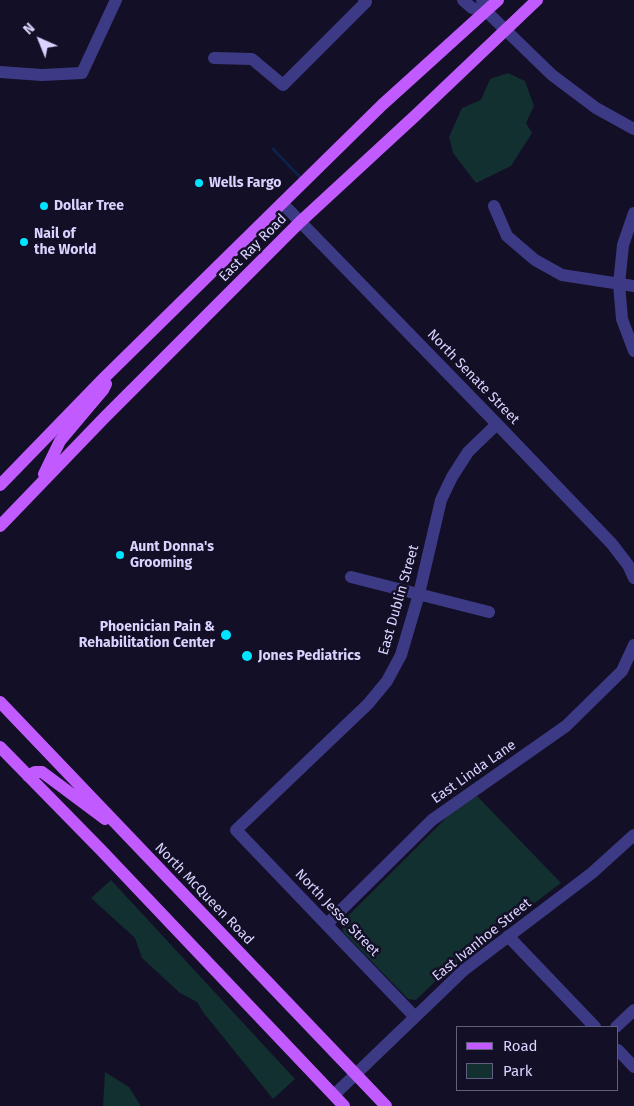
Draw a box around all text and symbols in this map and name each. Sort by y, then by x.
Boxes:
north arrow [15,15,65,65]
text: N [20,20,38,38]
place label: Wells Fargo [209,175,282,191]
marker: Wells Fargo [193,177,205,189]
place label: Dollar Tree [54,198,124,214]
marker: Dollar Tree [38,200,50,212]
street label: East Ray Road [216,211,290,285]
place label: Nail of the World [34,226,97,258]
marker: Nail of the World [18,236,30,248]
street label: North Senate Street [423,326,523,428]
place label: Aunt Donna's Grooming [130,539,214,572]
street label: East Dublin Street [375,543,423,657]
marker: Aunt Donna's Grooming [114,549,126,561]
place label: Phoenician Pain & Rehabilitation Center [79,619,215,652]
marker: Phoenician Pain & Rehabilitation Center [219,628,233,642]
place label: Jones Pediatrics [258,648,361,664]
marker: Jones Pediatrics [240,649,254,663]
street label: East Linda Lane [429,737,519,807]
street label: North McQueen Road [151,840,257,948]
street label: North Jesse Street [291,866,383,960]
street label: East Ivanhoe Street [429,895,535,985]
legend [456,1026,619,1091]
text: Road [503,1037,538,1055]
text: Park [503,1062,533,1080]

